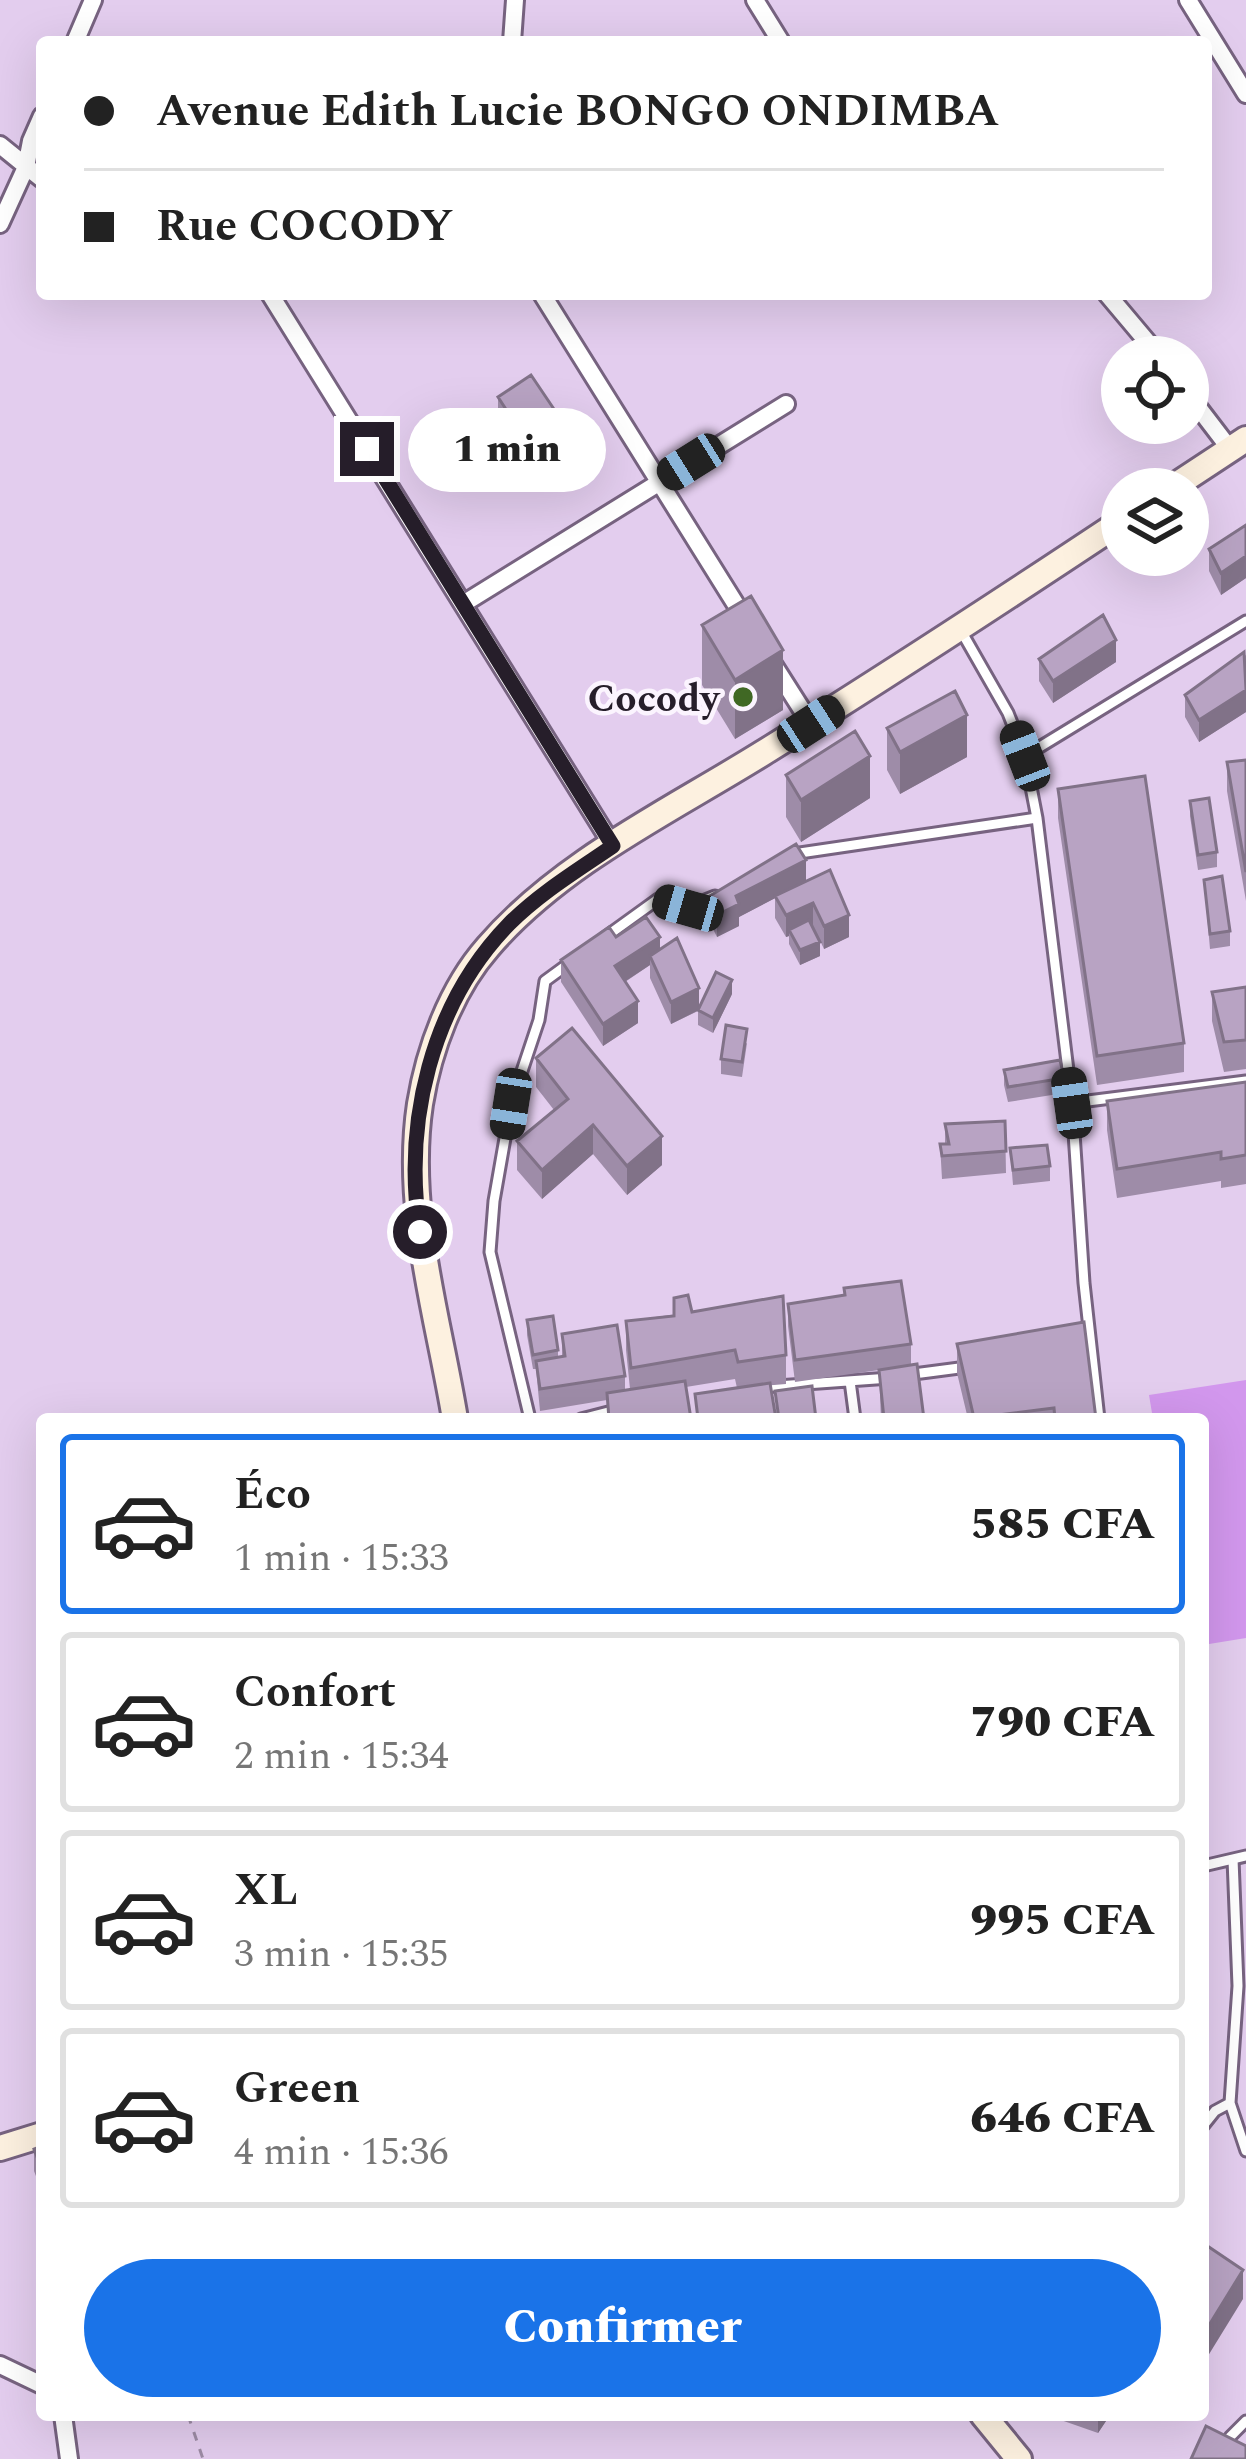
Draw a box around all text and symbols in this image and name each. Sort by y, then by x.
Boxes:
text: Avenue Edith Lucie BONGO ONDIMBA [156,77,999,146]
text: Rue COCODY [156,192,453,261]
map controls [1101,336,1209,576]
button: locate [1101,336,1209,444]
callout: 1 min [409,407,607,491]
text: 1 min [453,420,561,479]
route end [340,422,394,476]
car [651,428,731,496]
button: layers [1101,468,1209,576]
place label: Cocody [588,670,720,729]
marker: Cocody [730,684,756,710]
car [771,689,851,759]
car [995,716,1055,796]
car [648,881,728,935]
car [1049,1065,1095,1141]
car [488,1066,534,1142]
route start [393,1205,447,1259]
text: Éco [234,1460,311,1529]
icon: car [90,1470,198,1578]
text: 585 CFA [970,1490,1155,1559]
text: 1 min · 15:33 [234,1529,449,1588]
text: Confort [234,1658,396,1727]
icon: car [90,1668,198,1776]
text: 790 CFA [970,1688,1155,1757]
text: 2 min · 15:34 [234,1727,449,1786]
text: XL [234,1856,298,1925]
icon: car [90,1866,198,1974]
text: 995 CFA [970,1886,1155,1955]
text: 3 min · 15:35 [234,1925,449,1984]
text: Green [234,2054,360,2123]
icon: car [90,2064,198,2172]
text: 646 CFA [970,2084,1155,2153]
text: 4 min · 15:36 [234,2123,449,2182]
button: Confirmer [84,2259,1161,2397]

